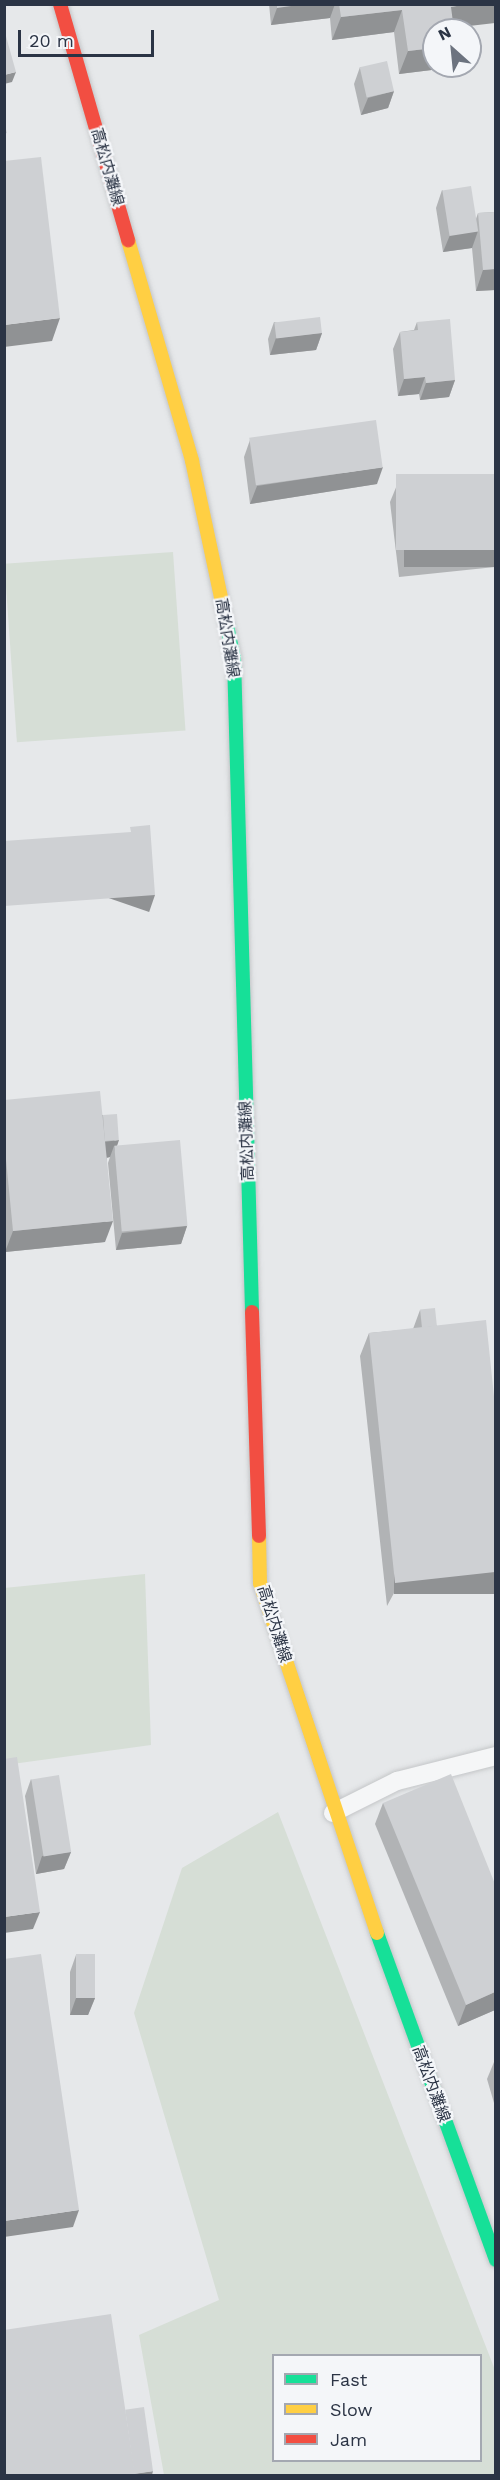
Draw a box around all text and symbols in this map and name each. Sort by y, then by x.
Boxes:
scale bar [21,18,158,56]
north arrow [422,18,482,78]
text: N [435,22,454,44]
text: 20 m [29,30,74,51]
street label: 高松内灘線 [87,126,127,208]
street label: 高松内灘線 [211,597,243,679]
street label: 高松内灘線 [236,1101,258,1181]
street label: 高松内灘線 [253,1583,295,1665]
street label: 高松内灘線 [408,2043,454,2125]
legend [272,2354,482,2462]
text: Fast [330,2369,367,2390]
text: Slow [330,2399,373,2420]
text: Jam [330,2429,367,2450]

